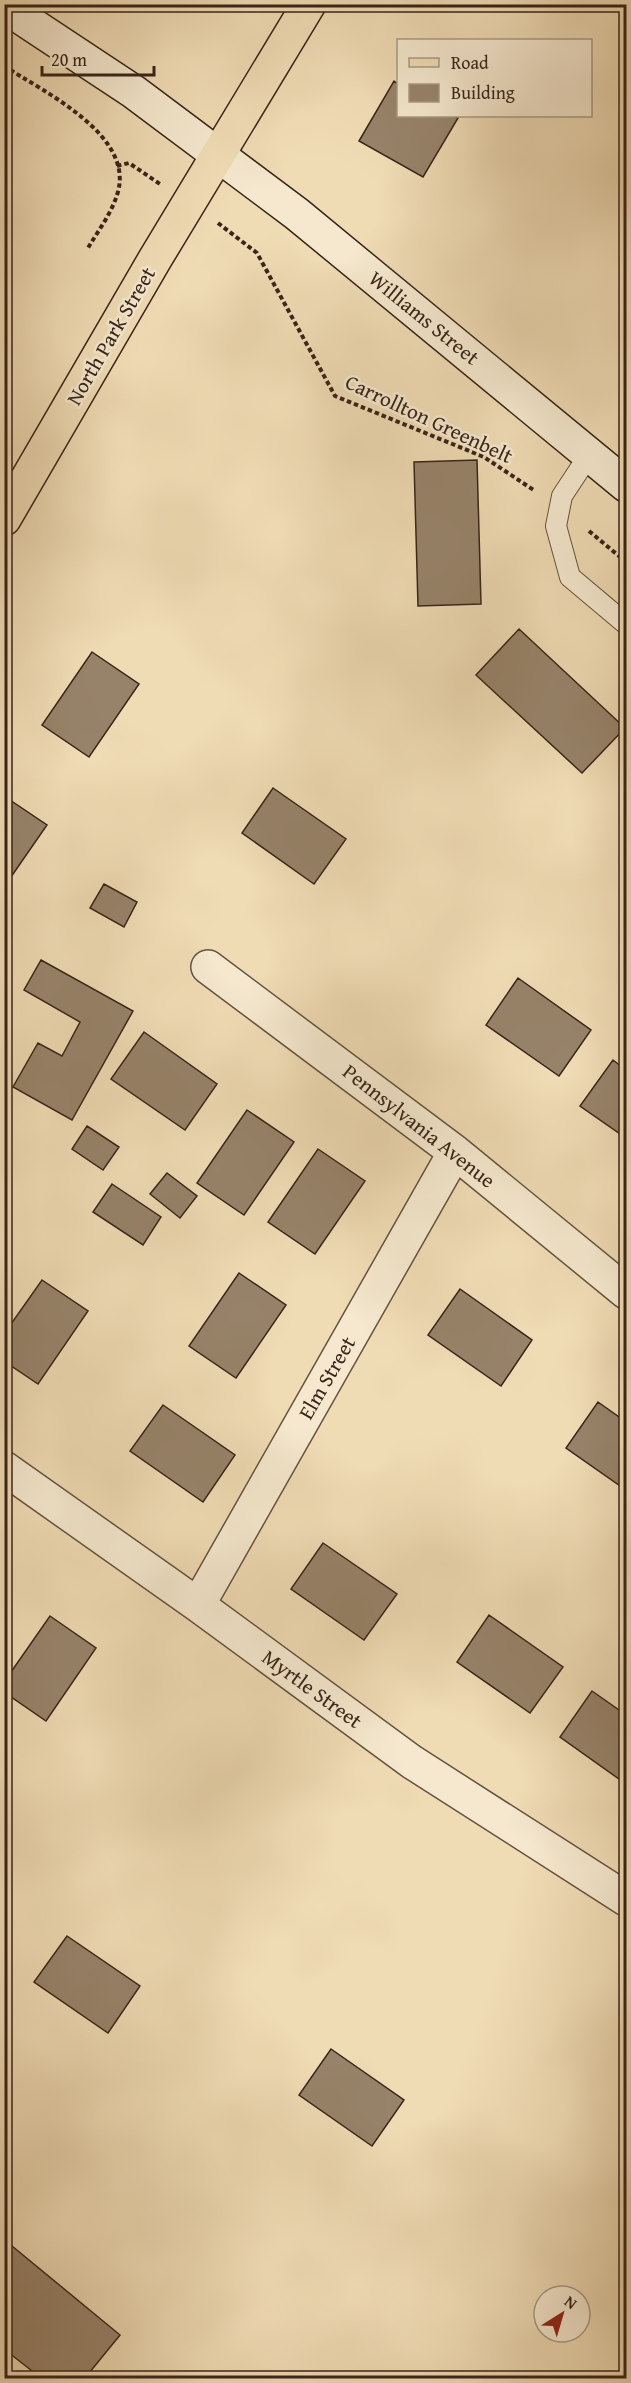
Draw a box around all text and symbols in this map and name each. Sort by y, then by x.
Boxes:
scale bar [42,39,154,77]
legend [397,39,592,117]
text: 20 m [51,46,87,73]
text: Road [451,49,489,76]
text: Building [451,79,515,106]
street label: North Park Street [58,260,163,411]
street label: Williams Street [362,263,487,372]
street label: Carrollton Greenbelt [340,366,519,471]
street label: Pennsylvania Avenue [336,1056,502,1195]
street label: Elm Street [290,1330,363,1425]
street label: Myrtle Street [256,1642,369,1736]
north arrow [532,2284,592,2344]
text: N [560,2289,583,2315]

